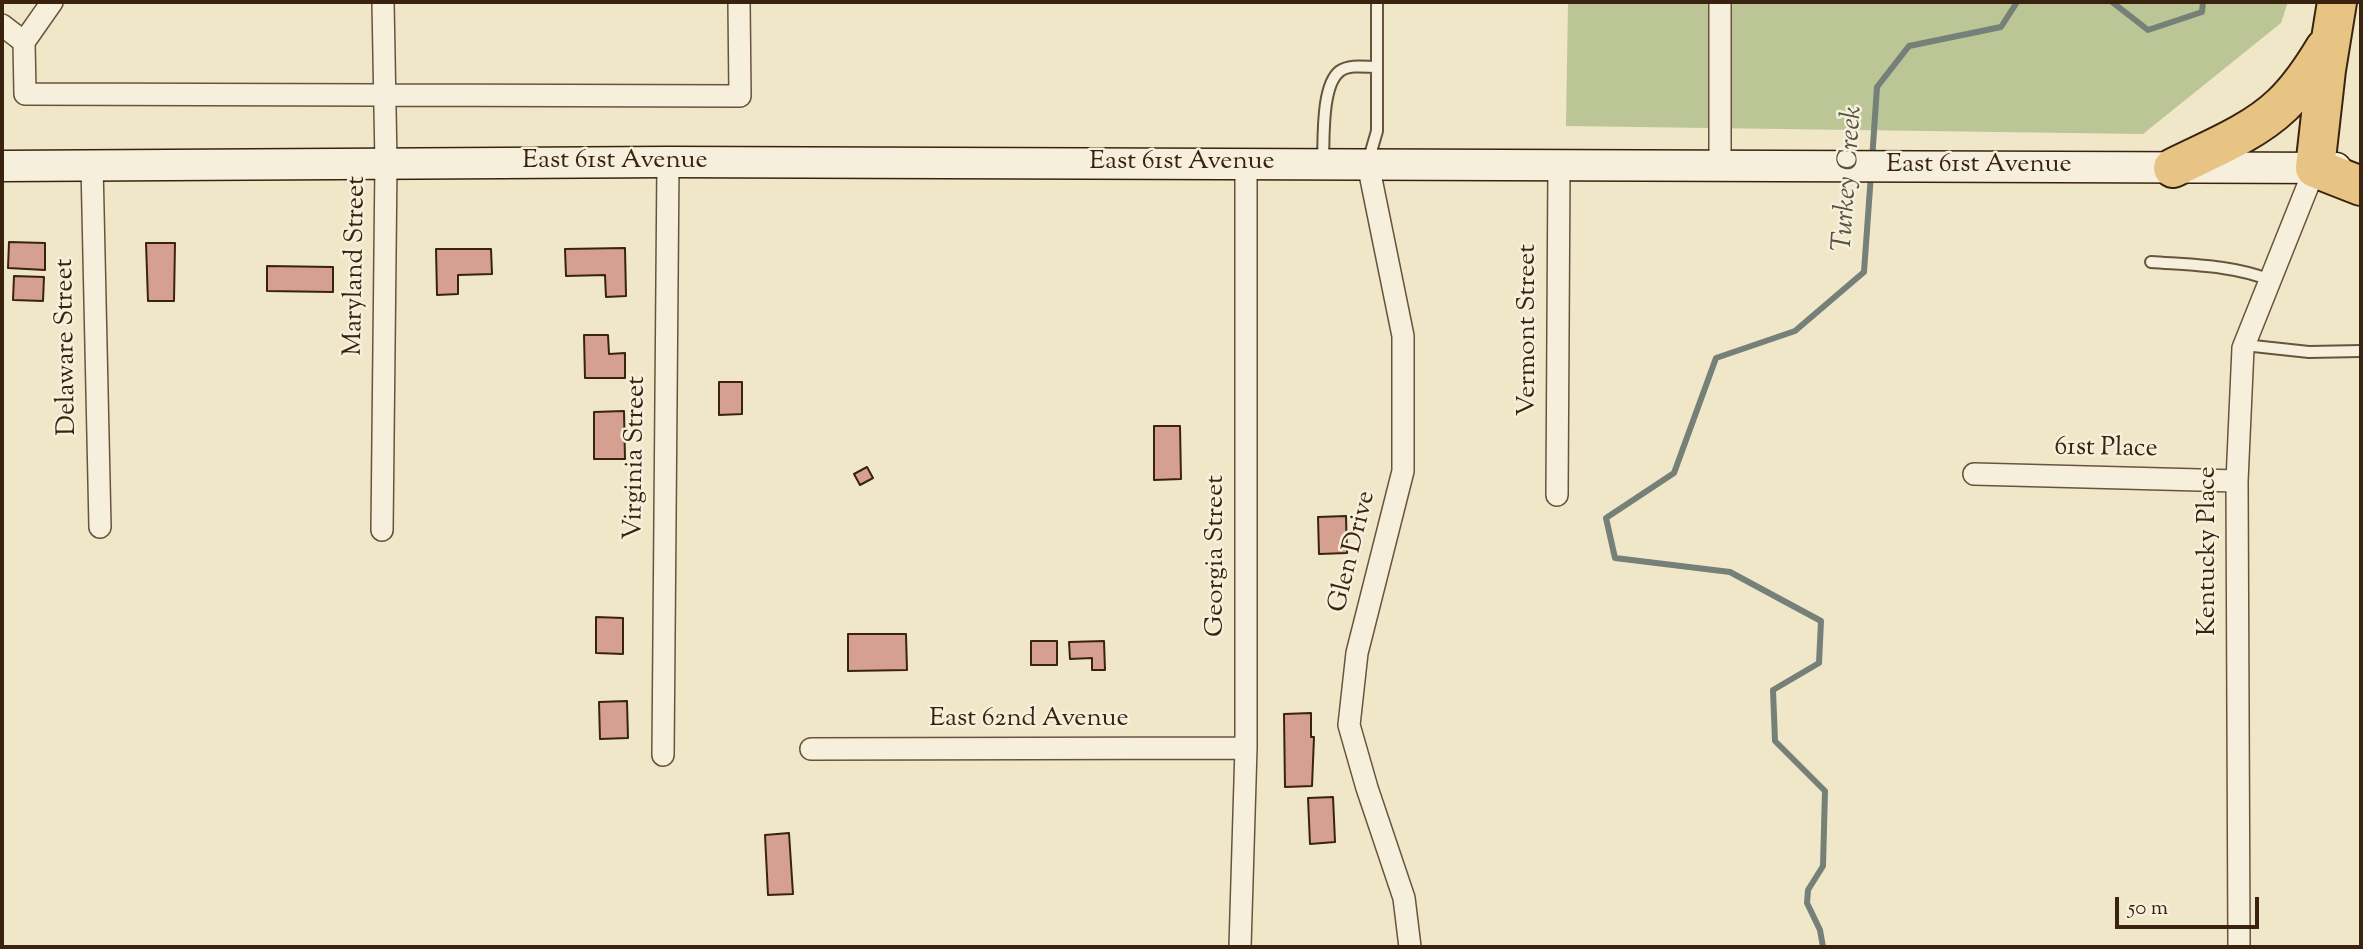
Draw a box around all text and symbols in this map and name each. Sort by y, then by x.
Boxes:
water label: Turkey Creek [1828,105,1872,253]
street label: East 61st Avenue [522,147,708,179]
street label: East 61st Avenue [1089,148,1275,180]
street label: East 61st Avenue [1886,151,2072,183]
street label: Maryland Street [340,176,374,356]
street label: Vermont Street [1514,244,1546,416]
street label: Delaware Street [51,258,85,436]
street label: Virginia Street [620,376,654,540]
street label: 61st Place [2054,433,2158,467]
street label: Kentucky Place [2194,466,2226,636]
street label: Georgia Street [1202,475,1234,637]
street label: Glen Drive [1324,488,1384,616]
street label: East 62nd Avenue [929,705,1129,737]
scale bar [2118,883,2262,927]
text: 50 m [2128,894,2168,924]

